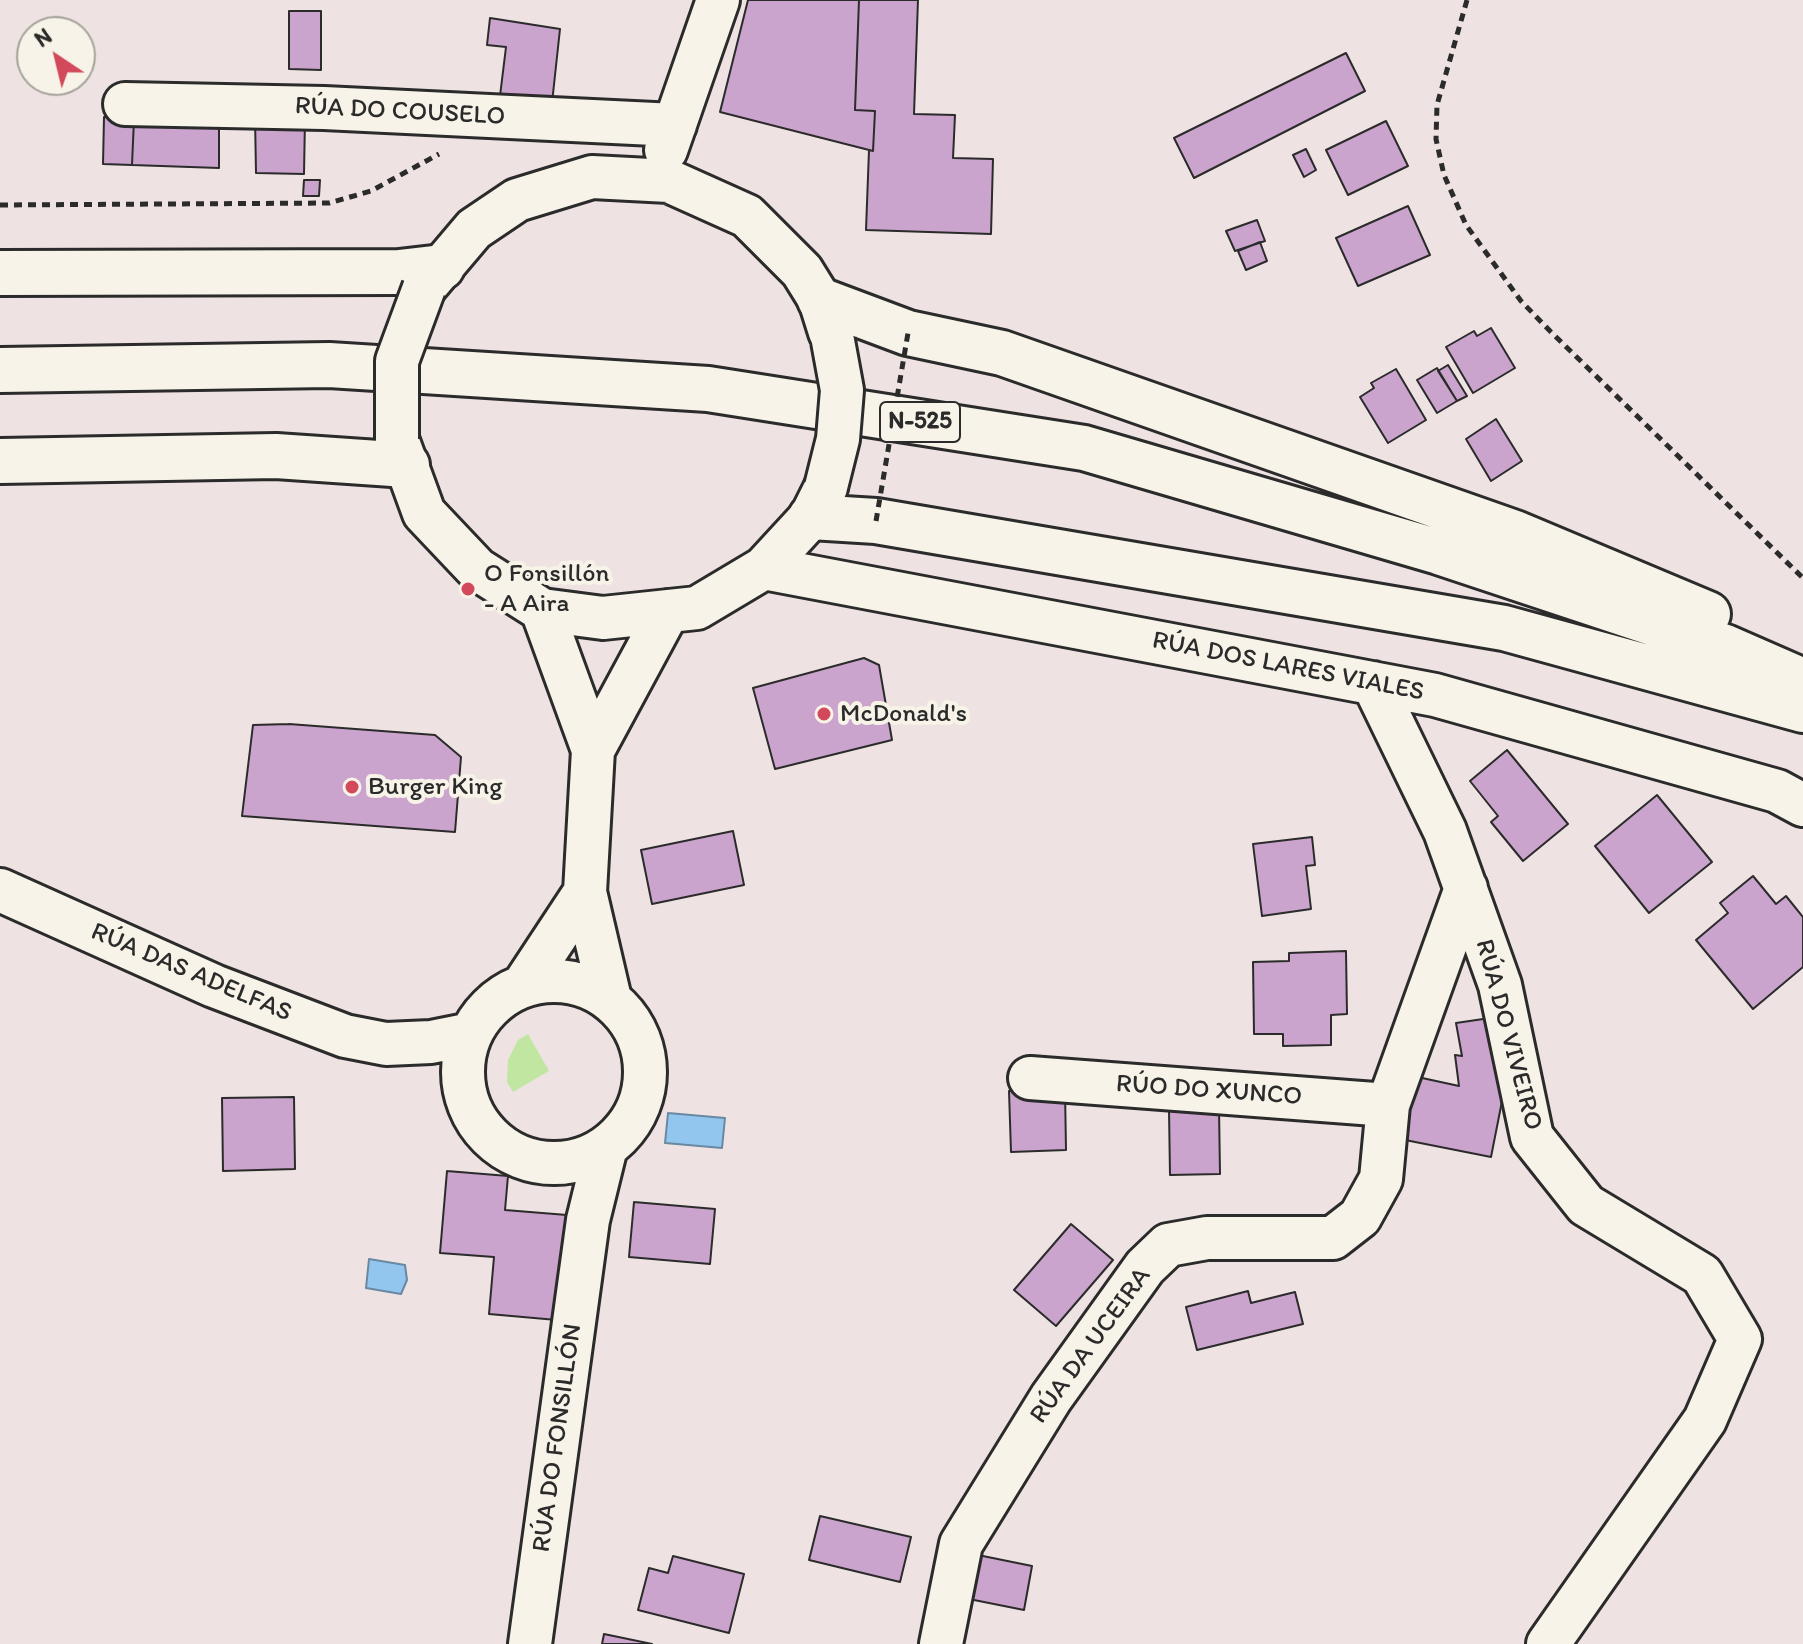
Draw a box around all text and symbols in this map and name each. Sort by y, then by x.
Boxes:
north arrow [16,16,96,96]
text: N [29,22,57,53]
street label: RÚA DO COUSELO [294,91,506,133]
road number: N-525 [880,402,960,442]
place label: O Fonsillón - A Aira [484,558,609,620]
marker: O Fonsillón - A Aira [459,580,477,598]
street label: RÚA DOS LARES VIALES [1149,625,1427,709]
place label: McDonald's [840,698,967,730]
marker: McDonald's [815,705,833,723]
place label: Burger King [368,771,502,803]
marker: Burger King [343,778,361,796]
street label: RÚA DAS ADELFAS [86,917,296,1029]
street label: RÚA DO VIVEIRO [1468,936,1548,1134]
street label: RÚO DO XUNCO [1115,1069,1303,1113]
street label: RÚA DA UCEIRA [1024,1262,1158,1430]
street label: RÚA DO FONSILLÓN [527,1322,589,1554]

